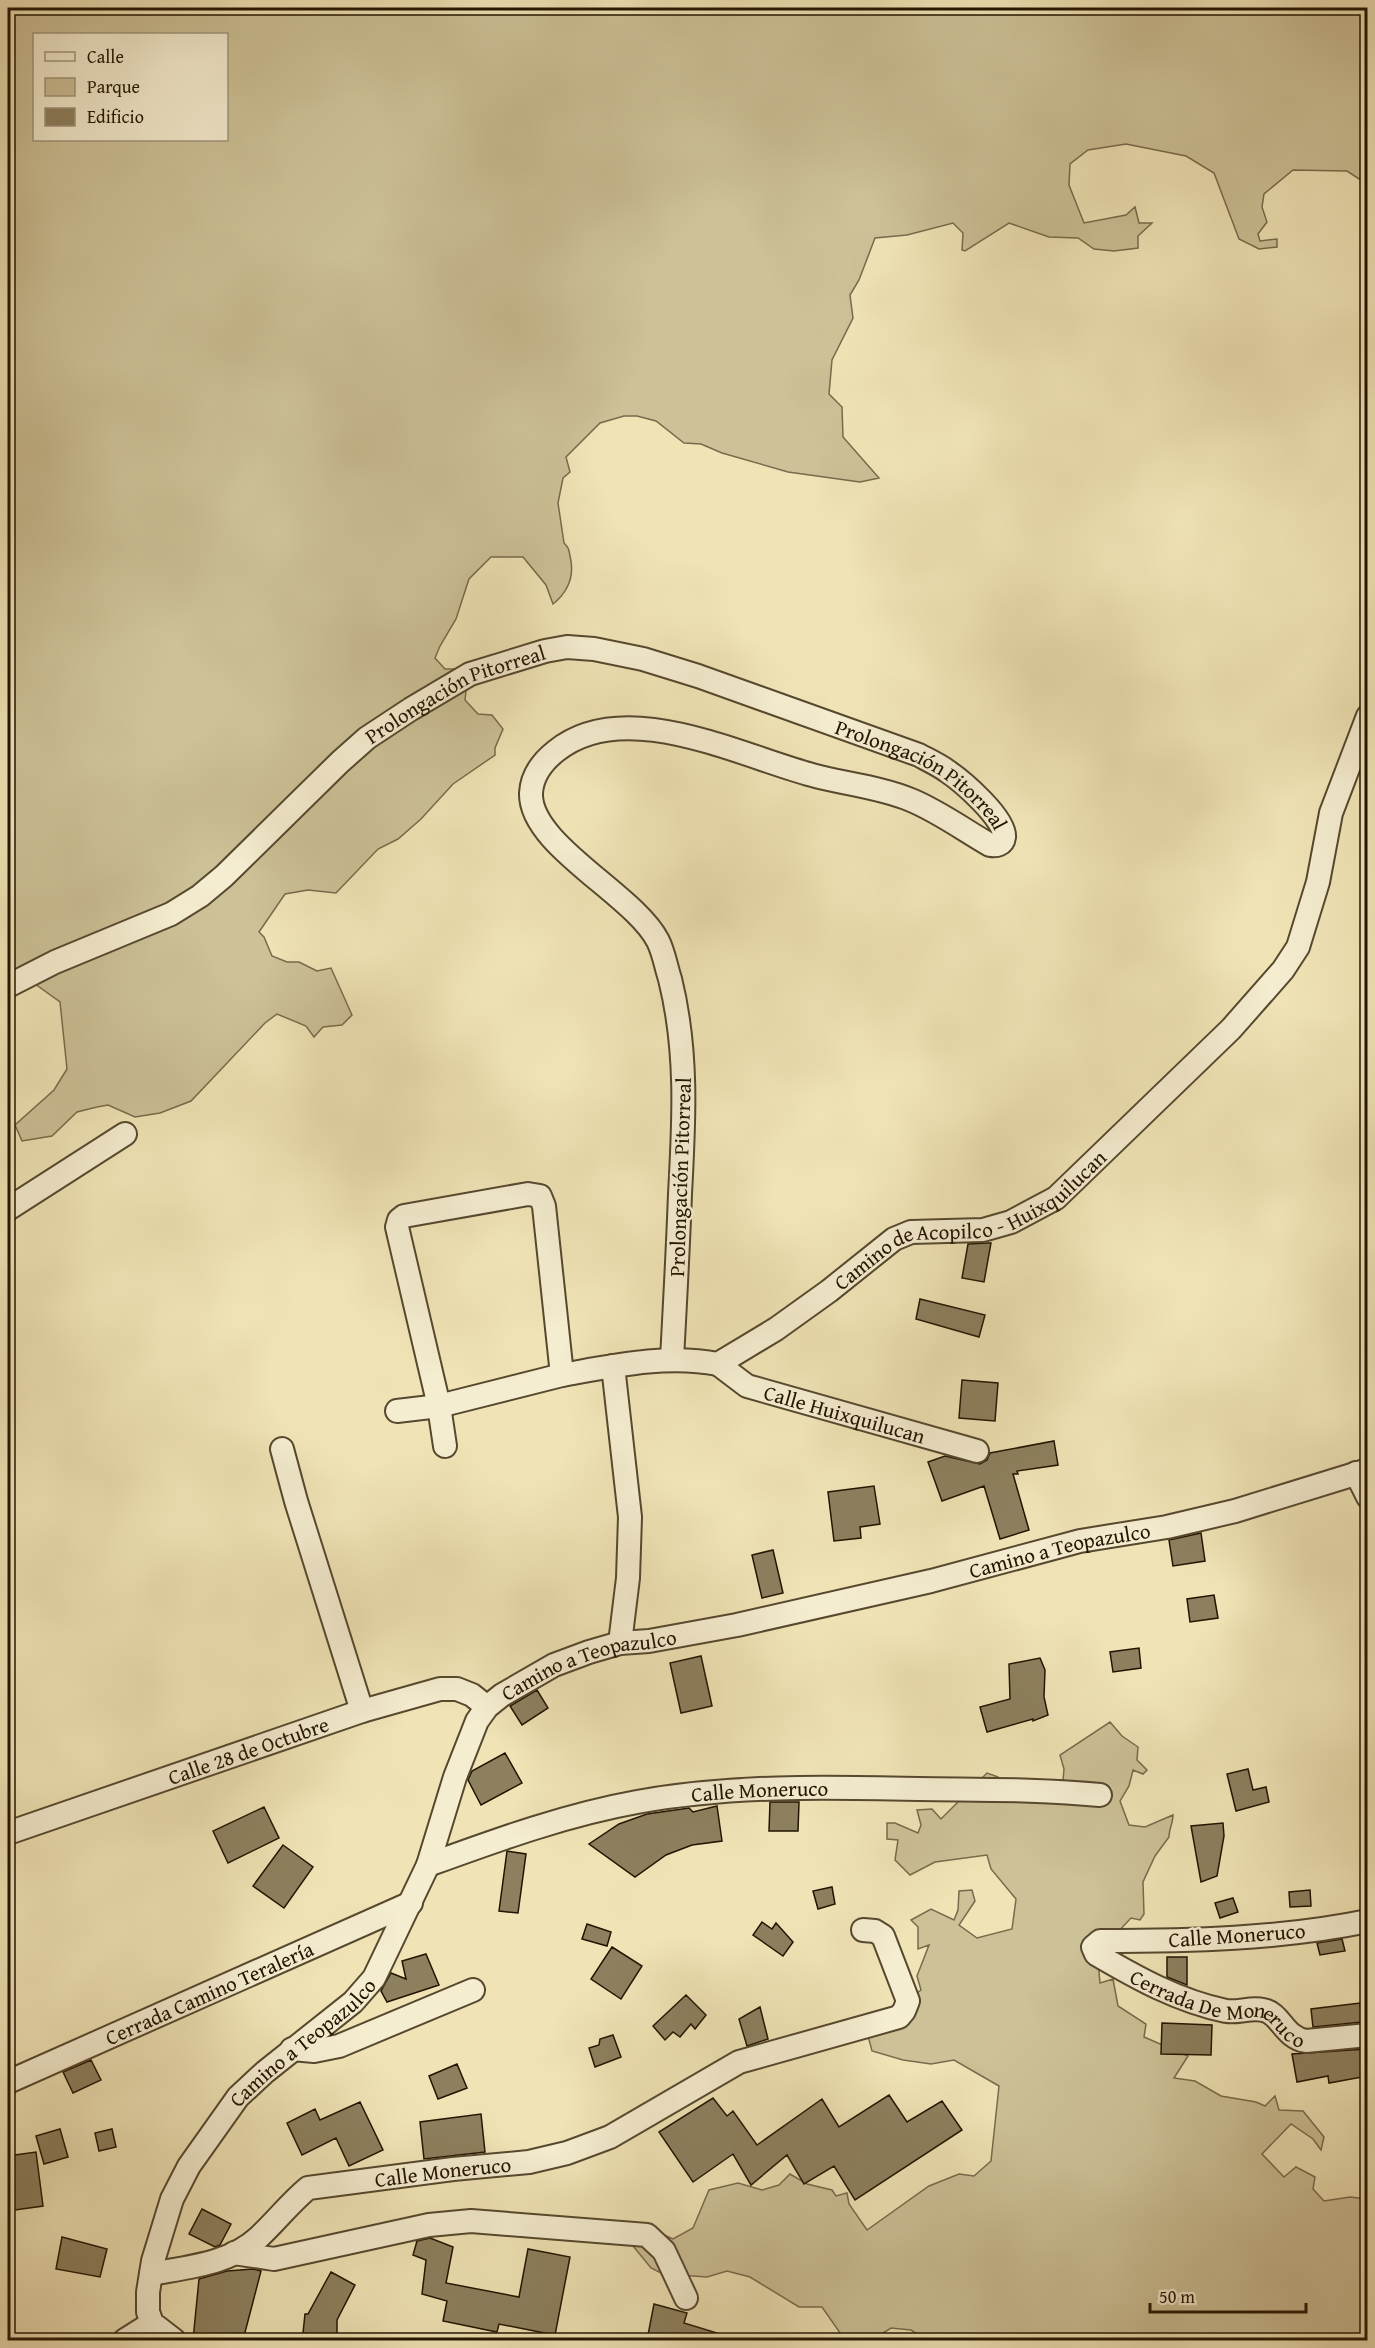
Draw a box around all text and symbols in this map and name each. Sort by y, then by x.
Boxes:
legend [33,33,228,141]
text: Calle [87,43,124,70]
text: Parque [87,73,140,100]
text: Edificio [87,103,144,130]
street label: Prolongación Pitorreal [358,636,549,751]
street label: Prolongación Pitorreal [831,711,1016,835]
street label: Prolongación Pitorreal [661,1077,699,1277]
street label: Camino de Acopilco - Huixquilucan [827,1142,1113,1297]
street label: Calle Huixquilucan [761,1376,929,1451]
street label: Camino a Teopazulco [965,1514,1152,1586]
street label: Camino a Teopazulco [495,1621,679,1708]
street label: Calle 28 de Octubre [164,1708,333,1792]
street label: Calle Moneruco [690,1772,828,1810]
street label: Calle Moneruco [1167,1915,1307,1955]
street label: Cerrada Camino Teralería [100,1933,318,2053]
street label: Cerrada De Moneruco [1125,1961,1310,2055]
street label: Camino a Teopazulco [221,1971,383,2113]
street label: Calle Moneruco [373,2148,512,2195]
scale bar [1150,2276,1306,2314]
text: 50 m [1159,2283,1195,2310]

